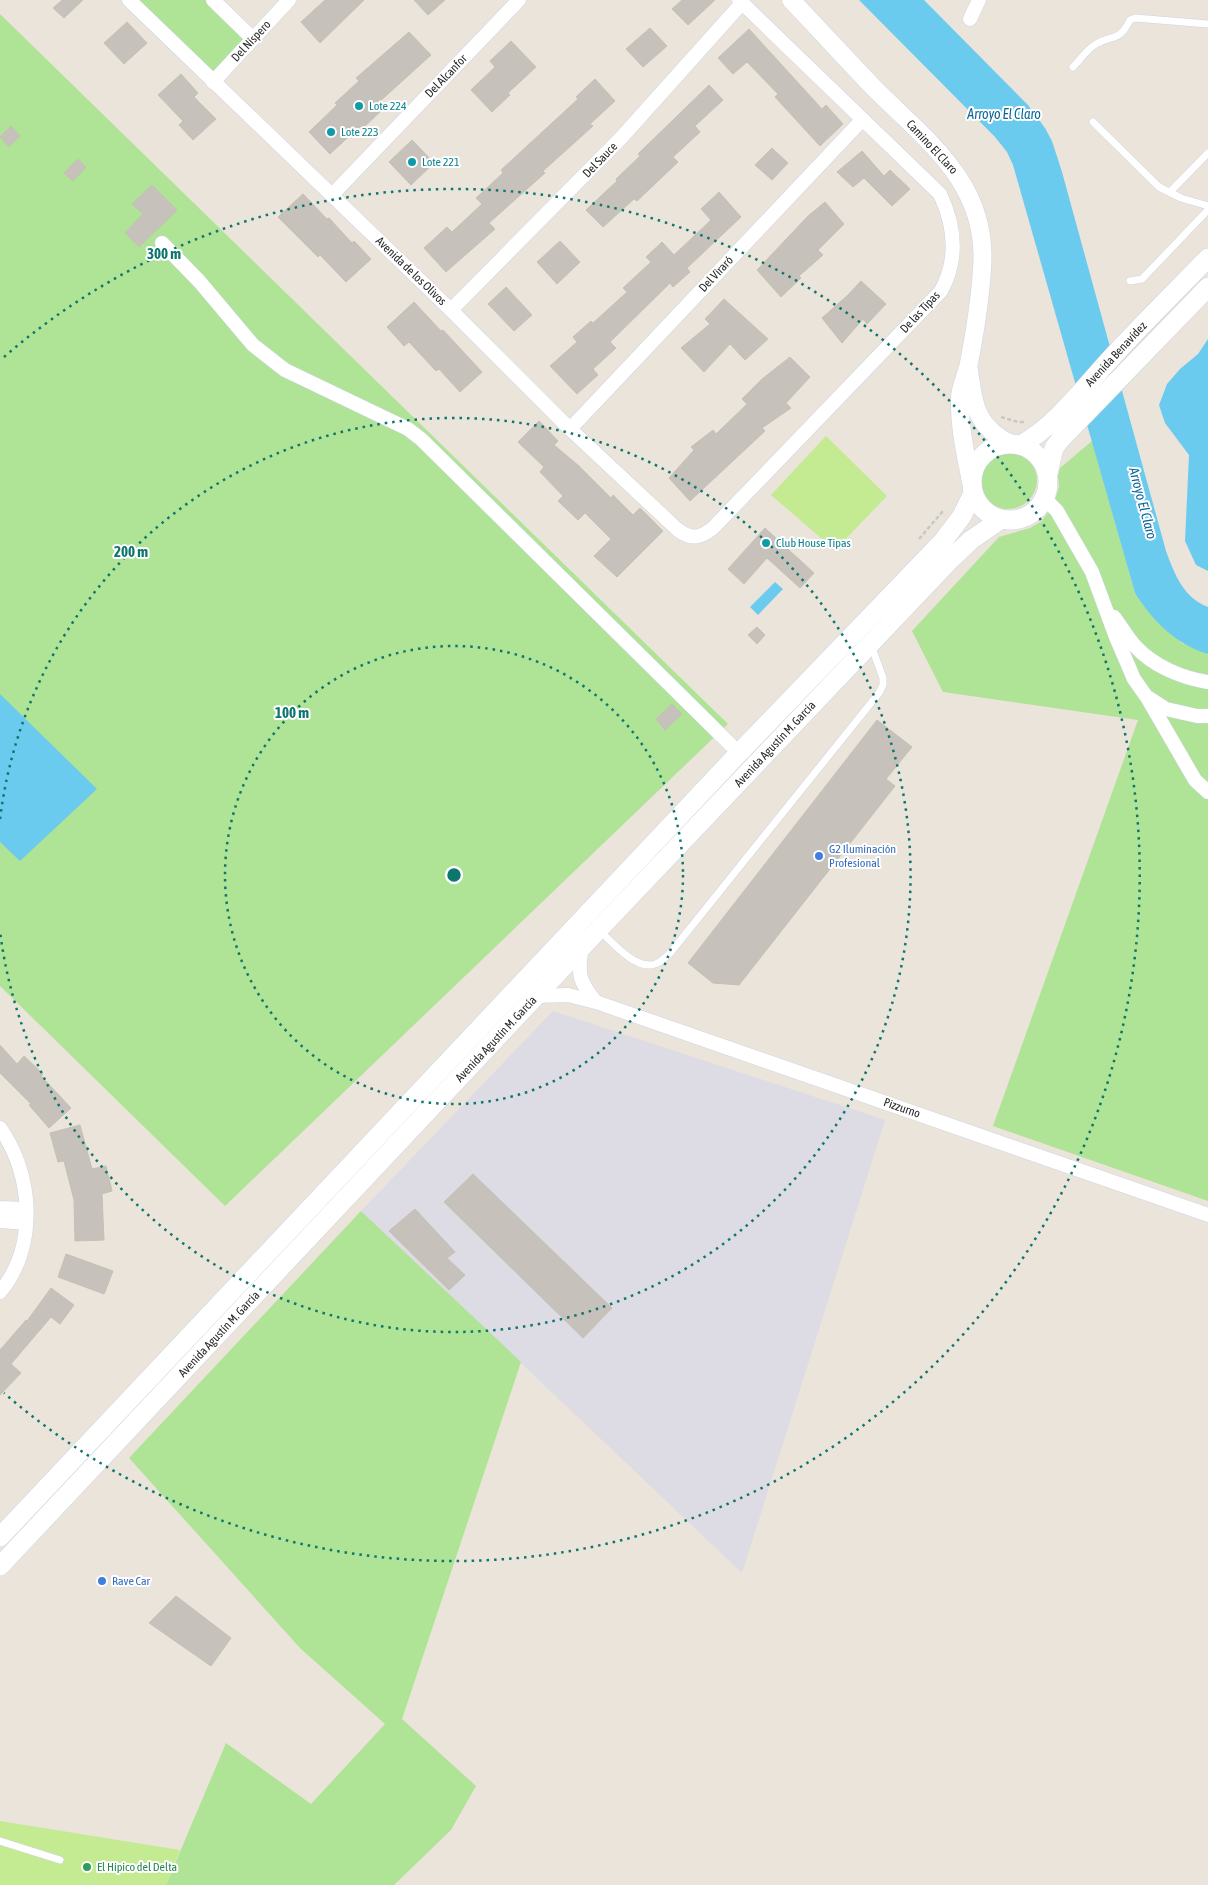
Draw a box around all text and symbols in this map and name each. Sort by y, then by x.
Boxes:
street label: Del Níspero [228,17,274,65]
street label: Del Alcanfor [422,51,470,100]
place label: Lote 224 [369,99,407,113]
marker: Lote 224 [353,100,365,112]
water label: Arroyo El Claro [966,106,1041,122]
street label: Camino El Claro [903,117,961,177]
place label: Lote 223 [341,125,379,139]
marker: Lote 223 [325,126,337,138]
street label: Del Sauce [580,140,620,180]
place label: Lote 221 [422,155,460,169]
marker: Lote 221 [406,156,418,168]
street label: Avenida de los Olivos [373,234,449,308]
text: 300 m [147,245,181,262]
street label: Del Viraró [696,253,736,295]
street label: De las Tipas [897,288,943,336]
street label: Avenida Benavídez [1082,318,1150,389]
water label: Arroyo El Claro [1126,464,1160,541]
place label: Club House Tipas [776,536,851,550]
marker: Club House Tipas [760,537,772,549]
text: 200 m [114,543,148,560]
street label: Avenida Agustín M. García [732,698,818,790]
text: 100 m [275,704,309,721]
place label: G2 Iluminación Profesional [829,842,896,870]
marker: G2 Iluminación Profesional [813,850,825,862]
centre of rings [445,866,463,884]
street label: Avenida Agustín M. García [453,993,539,1085]
street label: Pizzurno [882,1095,923,1121]
street label: Avenida Agustín M. García [176,1288,262,1380]
place label: Rave Car [112,1574,150,1588]
marker: Rave Car [96,1575,108,1587]
place label: El Hípico del Delta [97,1860,177,1874]
marker: El Hípico del Delta [81,1861,93,1873]

